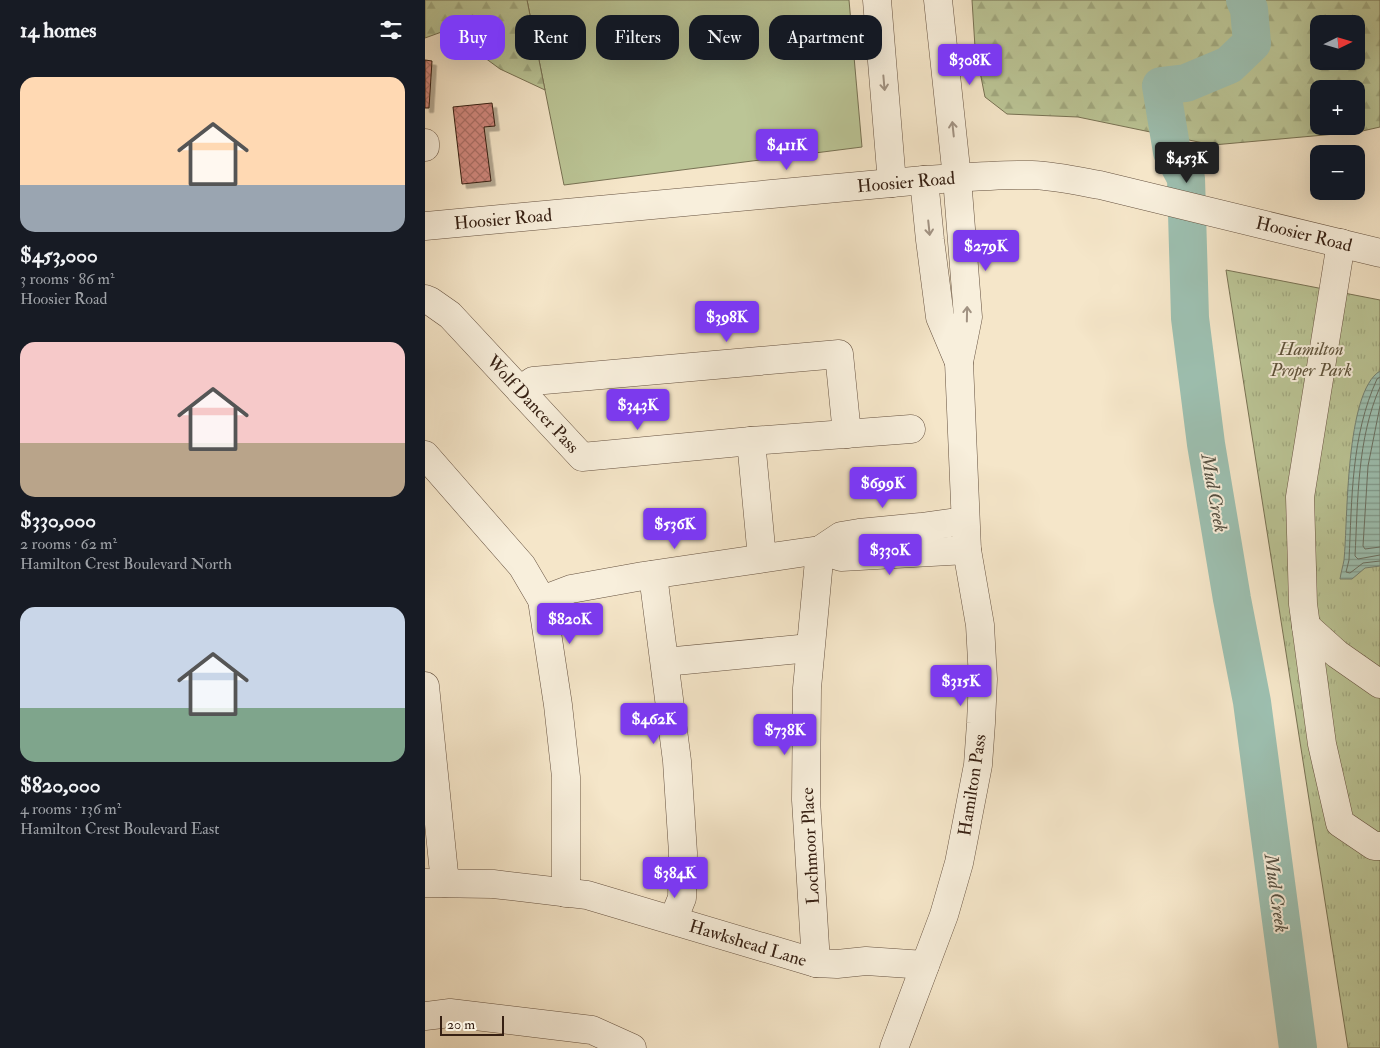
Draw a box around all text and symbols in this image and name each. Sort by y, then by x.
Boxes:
chip: Buy [440,15,505,60]
chip: Rent [515,15,586,60]
chip: Filters [596,15,679,60]
chip: New [689,15,759,60]
chip: Apartment [769,15,882,60]
north arrow [1310,15,1365,70]
map controls [1310,15,1365,200]
icon: filters [377,16,405,44]
text: 14 homes [20,17,97,44]
pin: $308K [935,44,1005,86]
text: $308K [949,50,991,70]
one-way arrow [879,75,888,91]
button: + [1310,80,1365,135]
icon: home [168,109,258,199]
one-way arrow [948,122,957,138]
pin: $411K [752,128,822,171]
text: $411K [767,135,807,155]
pin: $453K [1152,142,1222,184]
button: − [1310,145,1365,200]
text: $453K [1166,148,1208,168]
street label: Hoosier Road [856,167,956,198]
street label: Hoosier Road [453,204,553,235]
street label: Hoosier Road [1253,211,1355,258]
one-way arrow [924,220,934,236]
pin: $279K [951,230,1021,272]
text: $279K [964,236,1008,256]
text: $453,000 [20,242,98,269]
text: 3 rooms · 86 m² [20,269,114,289]
text: Hoosier Road [20,289,107,309]
pin: $398K [692,300,762,343]
one-way arrow [962,306,972,322]
text: $398K [706,307,748,327]
park label: Hamilton Proper Park [1269,338,1352,382]
street label: Wolf Dancer Pass [481,350,584,458]
icon: home [168,374,258,464]
pin: $343K [603,388,673,431]
text: $343K [617,395,659,415]
water label: Mud Creek [1195,451,1233,535]
pin: $699K [848,466,918,509]
text: $699K [861,473,905,493]
text: $330,000 [20,507,96,534]
pin: $536K [640,508,710,550]
text: $536K [654,514,696,534]
text: 2 rooms · 62 m² [20,534,117,554]
pin: $330K [855,534,925,576]
text: $330K [870,540,910,560]
text: Hamilton Crest Boulevard North [20,554,232,574]
pin: $820K [535,602,605,645]
text: $820K [548,609,592,629]
icon: home [168,639,258,729]
pin: $315K [926,664,996,707]
text: $315K [941,671,981,691]
pin: $462K [619,702,689,745]
text: $462K [631,709,677,729]
pin: $738K [750,714,820,756]
text: $738K [764,720,806,740]
street label: Hamilton Pass [953,733,992,838]
text: $820,000 [20,772,100,799]
street label: Lochmoor Place [796,786,825,905]
text: 4 rooms · 136 m² [20,799,121,819]
text: Hamilton Crest Boulevard East [20,819,219,839]
water label: Mud Creek [1258,851,1293,934]
pin: $384K [640,856,710,899]
text: $384K [654,863,696,883]
street label: Hawkshead Lane [686,915,810,972]
scale bar [440,1013,504,1036]
text: 20 m [447,1016,475,1033]

